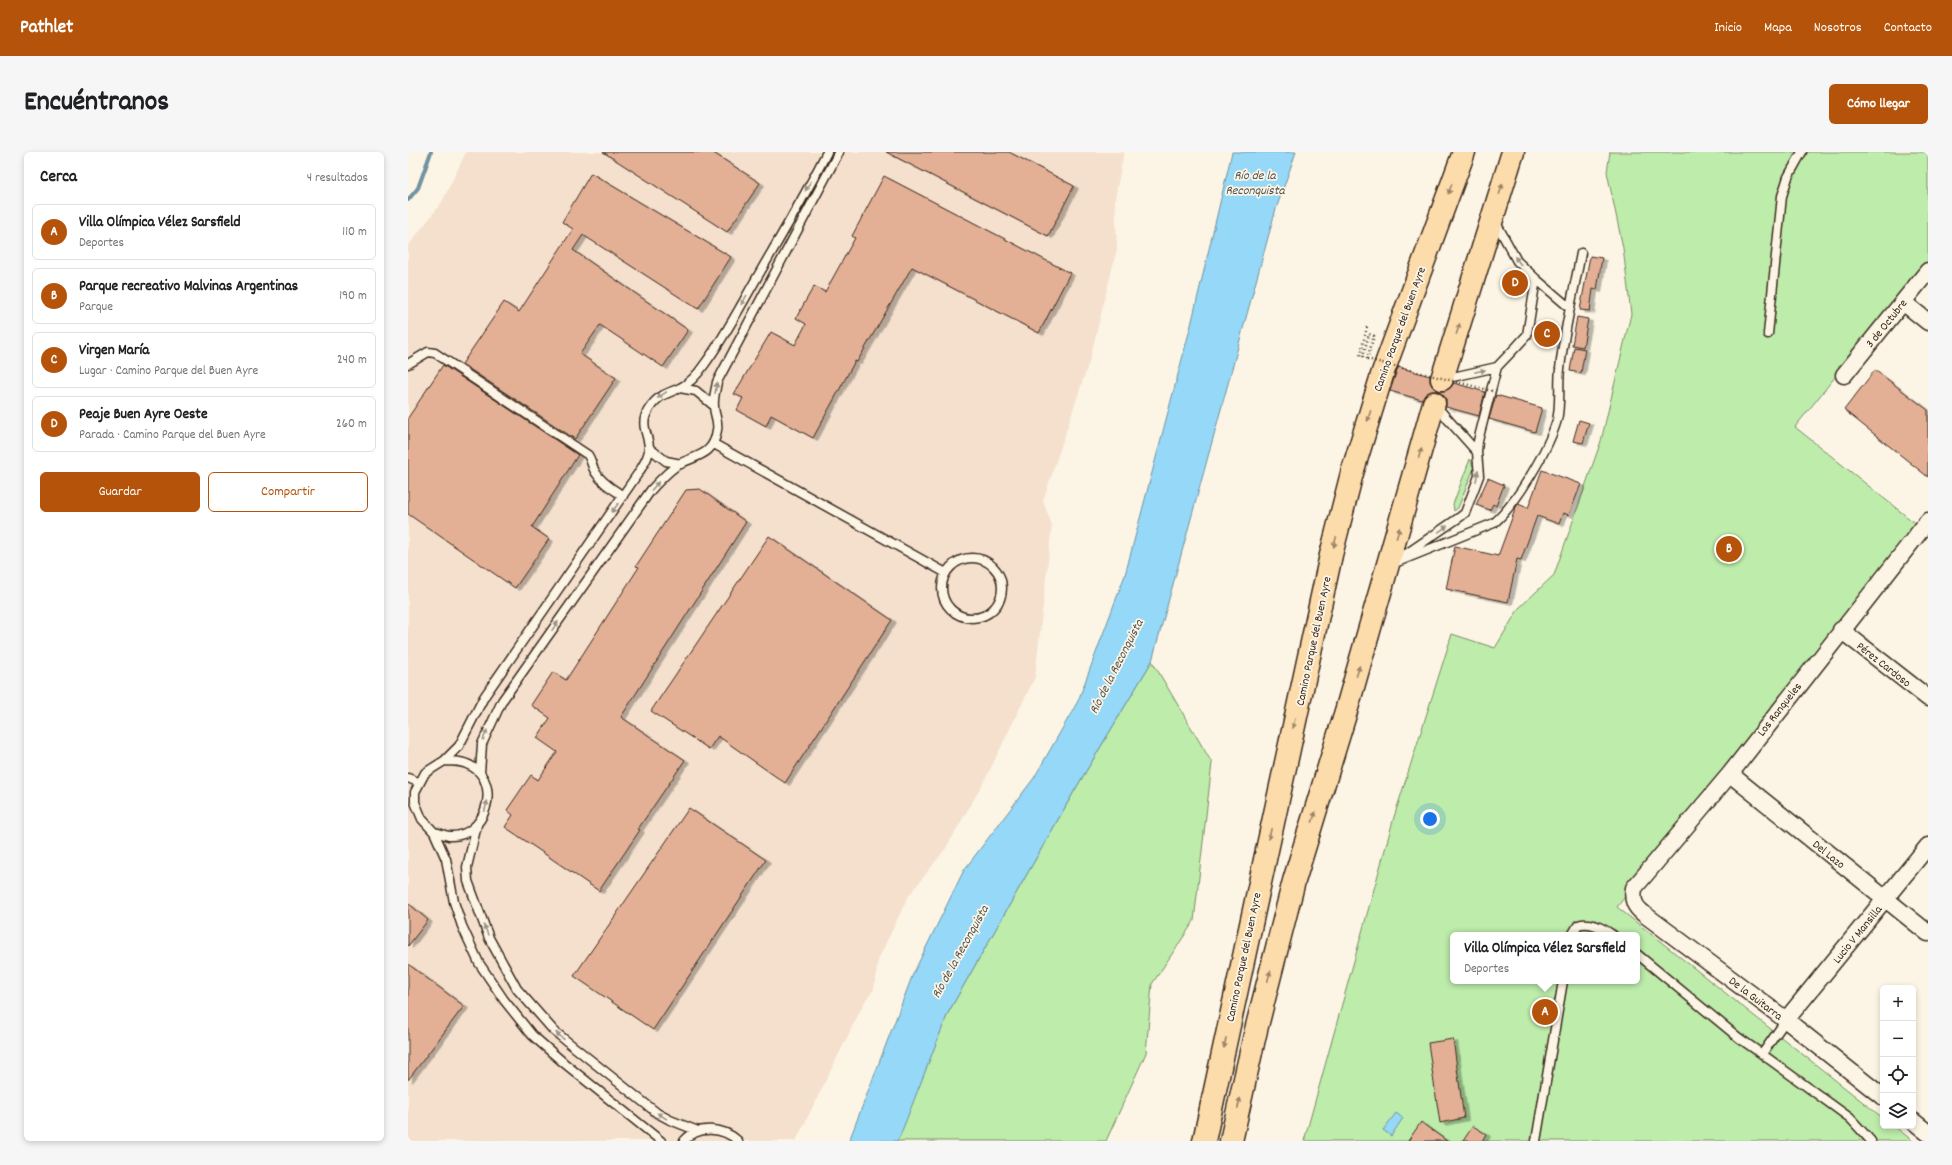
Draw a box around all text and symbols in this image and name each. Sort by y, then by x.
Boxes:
text: Pathlet [20,15,73,42]
text: Inicio [1714,18,1742,38]
text: Mapa [1764,18,1792,38]
text: Nosotros [1814,18,1862,38]
text: Contacto [1884,18,1932,38]
text: Encuéntranos [24,84,169,124]
button: Cómo llegar [1829,84,1928,124]
text: Cerca [40,166,77,190]
water label: Río de la Reconquista [1225,167,1286,201]
text: 4 resultados [307,169,368,188]
one-way arrow [805,181,812,192]
one-way arrow [1499,182,1505,194]
one-way arrow [1447,183,1453,195]
text: Villa Olímpica Vélez Sarsfield [79,212,241,234]
text: A [50,223,58,242]
text: 110 m [342,223,367,242]
text: Deportes [79,234,124,253]
one-way arrow [1514,255,1522,266]
street label: Camino Parque del Buen Ayre [1370,265,1431,394]
pin: D [1502,268,1528,298]
text: Parque recreativo Malvinas Argentinas [79,276,298,298]
text: B [51,287,57,306]
text: 190 m [339,287,367,306]
one-way arrow [741,294,748,305]
street label: 3 de Octubre [1862,296,1912,352]
text: Parque [79,298,113,317]
pin: C [1534,319,1560,349]
one-way arrow [1455,322,1461,334]
text: Virgen María [79,340,149,362]
text: C [51,351,57,370]
text: 240 m [337,351,367,370]
text: Lugar · Camino Parque del Buen Ayre [79,362,258,381]
one-way arrow [1474,367,1486,373]
one-way arrow [713,382,719,394]
one-way arrow [657,392,668,399]
text: Peaje Buen Ayre Oeste [79,404,207,426]
one-way arrow [1366,411,1372,423]
text: D [51,415,57,434]
text: 260 m [336,415,367,434]
text: Parada · Camino Parque del Buen Ayre [79,426,266,445]
one-way arrow [1418,447,1424,459]
one-way arrow [1474,470,1480,483]
button: Guardar [40,472,200,512]
button: Compartir [208,472,368,512]
one-way arrow [651,481,660,491]
one-way arrow [611,503,619,513]
one-way arrow [1438,525,1448,533]
one-way arrow [1395,526,1401,538]
pin: B [1716,534,1742,564]
one-way arrow [1331,536,1337,548]
street label: Camino Parque del Buen Ayre [1292,575,1336,708]
water label: Río de la Reconquista [1085,616,1150,718]
one-way arrow [551,621,559,631]
street label: Pérez Cardoso [1852,638,1914,692]
one-way arrow [1355,665,1361,677]
street label: Los Ranqueles [1754,679,1807,740]
one-way arrow [1291,717,1297,730]
one-way arrow [483,728,489,740]
one-way arrow [483,800,489,813]
your location [1420,809,1440,829]
one-way arrow [1311,811,1317,823]
one-way arrow [1267,828,1273,840]
street label: Del Lazo [1808,837,1848,874]
street label: Camino Parque del Buen Ayre [1222,891,1266,1024]
water label: Río de la Reconquista [928,901,995,1002]
street label: Lucio V Mansilla [1829,902,1887,968]
one-way arrow [482,924,488,936]
popup [1450,932,1640,984]
text: Villa Olímpica Vélez Sarsfield [1464,938,1626,960]
text: Deportes [1464,960,1509,979]
one-way arrow [1267,970,1273,983]
street label: De la Guitarra [1725,973,1786,1025]
map controls [1880,985,1916,1129]
button: + [1880,985,1916,1021]
pin: A [1532,997,1558,1027]
button: − [1880,1021,1916,1057]
one-way arrow [554,1031,565,1040]
one-way arrow [1221,1037,1227,1049]
button: locate [1880,1057,1916,1093]
button: layers [1880,1093,1916,1129]
one-way arrow [1237,1097,1243,1109]
one-way arrow [657,1112,667,1120]

